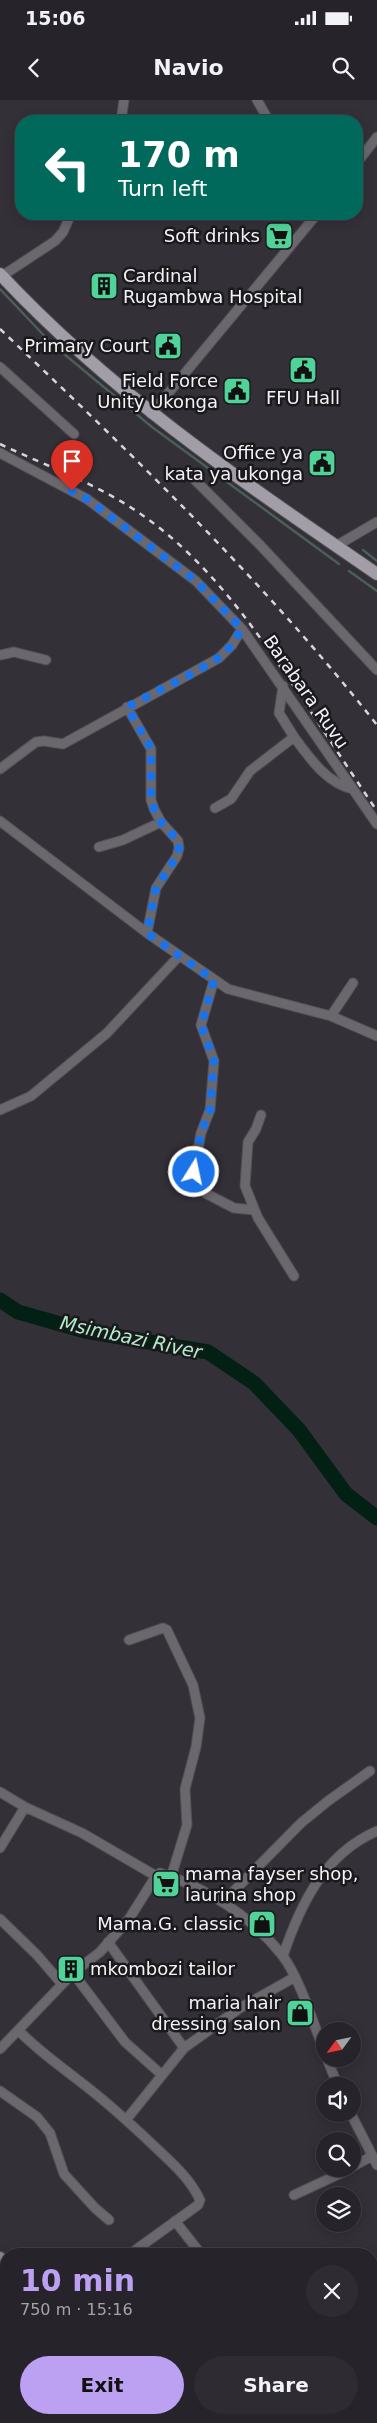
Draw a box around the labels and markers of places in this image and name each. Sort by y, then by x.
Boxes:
supermarket icon: Soft drinks [264,221,294,251]
place label: Soft drinks [164,225,260,246]
place label: Cardinal Rugambwa Hospital [123,265,302,307]
building icon: Cardinal Rugambwa Hospital [89,271,119,301]
public building icon: Primary Court [153,331,183,361]
place label: Primary Court [24,335,149,356]
public building icon: FFU Hall [288,355,318,385]
place label: Field Force Unity Ukonga [97,370,218,412]
public building icon: Field Force Unity Ukonga [222,376,252,406]
place label: FFU Hall [266,387,340,408]
pin [51,440,93,491]
place label: Office ya kata ya ukonga [165,442,303,484]
public building icon: Office ya kata ya ukonga [307,448,337,478]
place label: mama fayser shop, laurina shop [185,1863,358,1905]
supermarket icon: mama fayser shop, laurina shop [151,1869,181,1899]
shop icon: Mama.G. classic [247,1909,277,1939]
place label: Mama.G. classic [97,1913,243,1934]
building icon: mkombozi tailor [56,1954,86,1984]
place label: mkombozi tailor [90,1958,236,1979]
place label: maria hair dressing salon [151,1992,282,2034]
shop icon: maria hair dressing salon [285,1998,315,2028]

